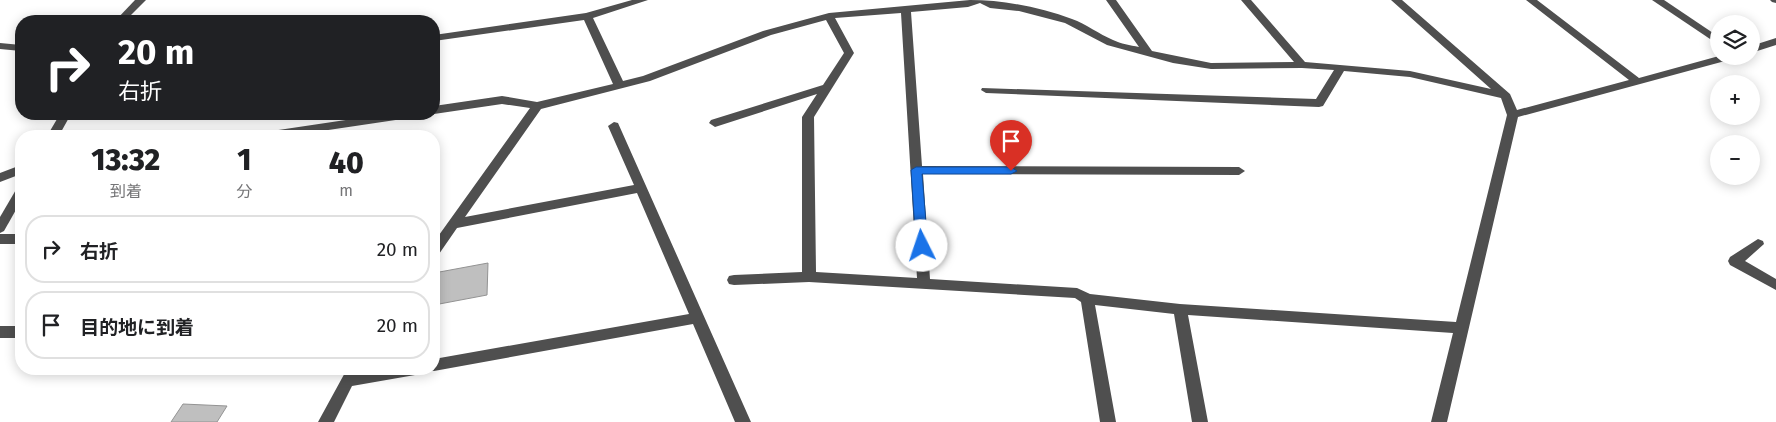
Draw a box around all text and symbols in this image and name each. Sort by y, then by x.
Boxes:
map controls [1710,15,1760,185]
button: layers [1710,15,1760,65]
text: 20 m [118,31,194,73]
icon: right [35,35,100,100]
button: + [1710,75,1760,125]
text: 右折 [118,78,162,105]
pin [990,120,1032,171]
icon: arrive [997,127,1025,155]
button: − [1710,135,1760,185]
text: 13:32 [91,142,160,178]
text: 1 [237,142,252,178]
text: 40 [329,145,364,181]
text: m [339,181,353,200]
text: 到着 [110,182,142,201]
text: 分 [236,182,252,201]
position arrow [895,219,947,271]
icon: right [37,235,65,263]
text: 20 m [377,238,418,261]
text: 右折 [80,240,118,263]
icon: arrive [37,311,65,339]
text: 20 m [377,314,418,337]
text: 目的地に到着 [80,316,194,339]

